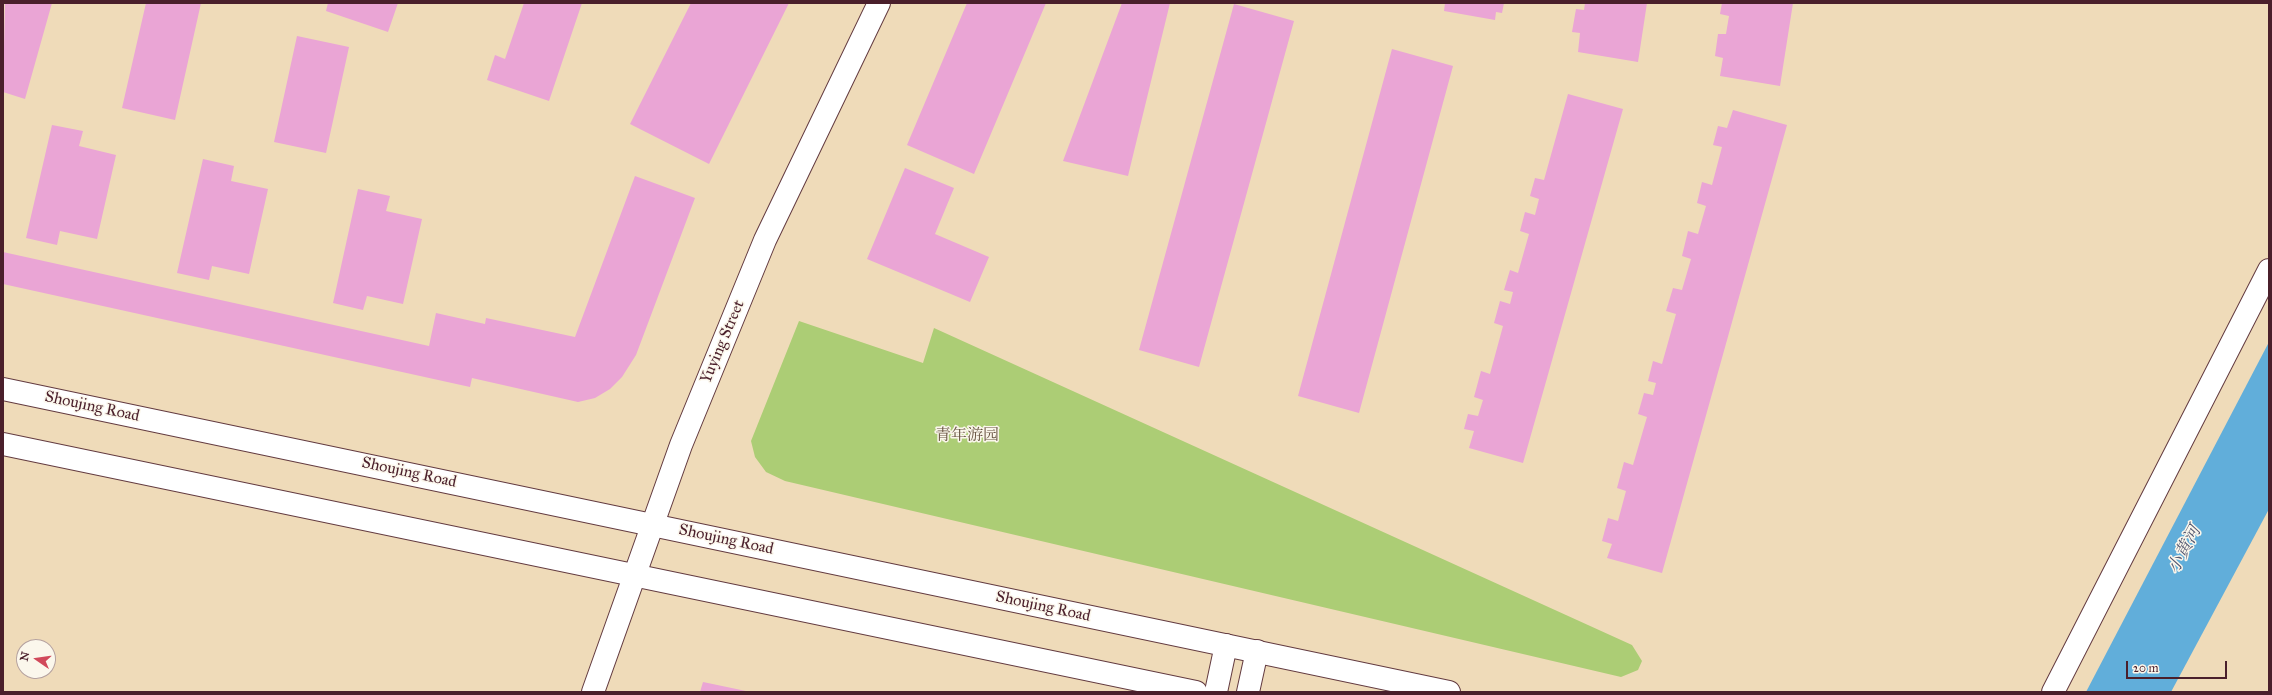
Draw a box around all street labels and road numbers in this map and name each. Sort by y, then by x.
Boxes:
street label: Yuying Street [697,297,749,387]
street label: Shoujing Road [43,388,141,426]
street label: Shoujing Road [360,454,458,492]
street label: Shoujing Road [677,521,775,559]
street label: Shoujing Road [994,588,1092,626]

